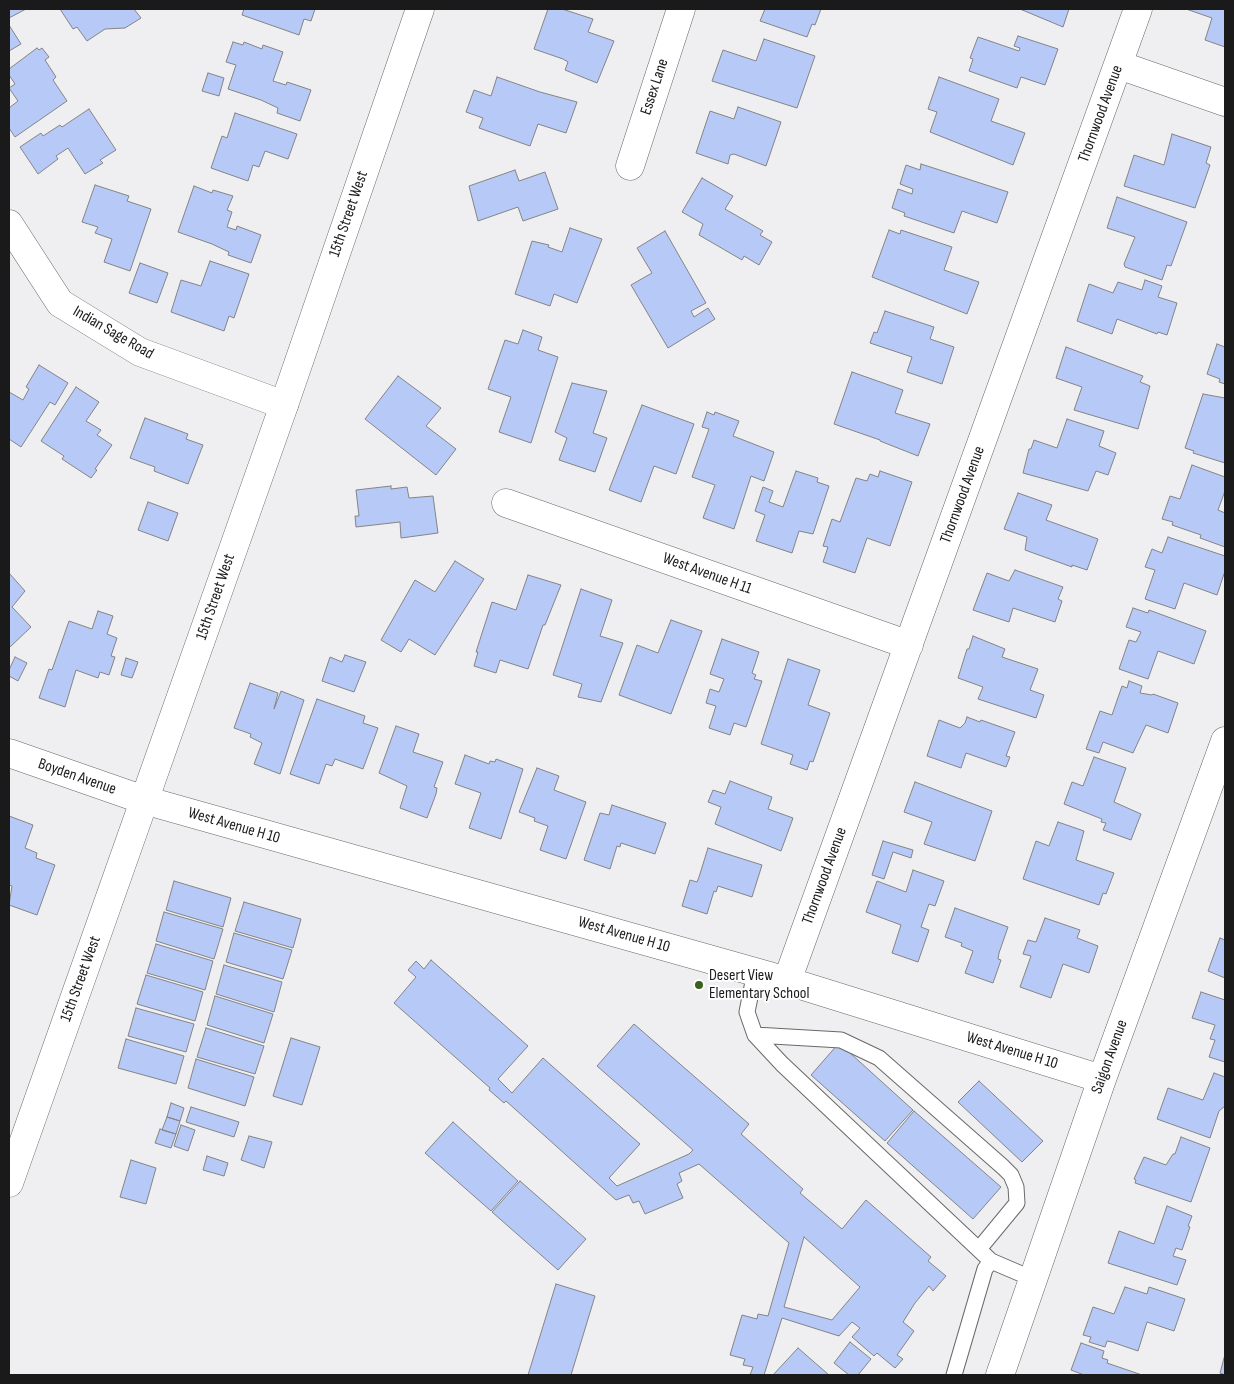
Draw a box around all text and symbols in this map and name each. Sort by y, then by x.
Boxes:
street label: Essex Lane [637,56,673,118]
street label: Thornwood Avenue [1075,63,1127,165]
street label: 15th Street West [325,168,373,260]
street label: Indian Sage Road [69,302,157,364]
street label: Thornwood Avenue [937,444,989,546]
street label: West Avenue H 11 [660,549,754,599]
street label: 15th Street West [192,551,240,643]
street label: Boyden Avenue [35,755,119,799]
street label: West Avenue H 10 [186,804,282,848]
street label: Thornwood Avenue [799,825,851,927]
street label: West Avenue H 10 [576,913,672,957]
street label: 15th Street West [57,934,105,1024]
place label: Desert View Elementary School [709,966,809,1004]
marker: Desert View Elementary School [693,979,705,991]
street label: Saigon Avenue [1088,1017,1132,1097]
street label: West Avenue H 10 [964,1028,1060,1074]

